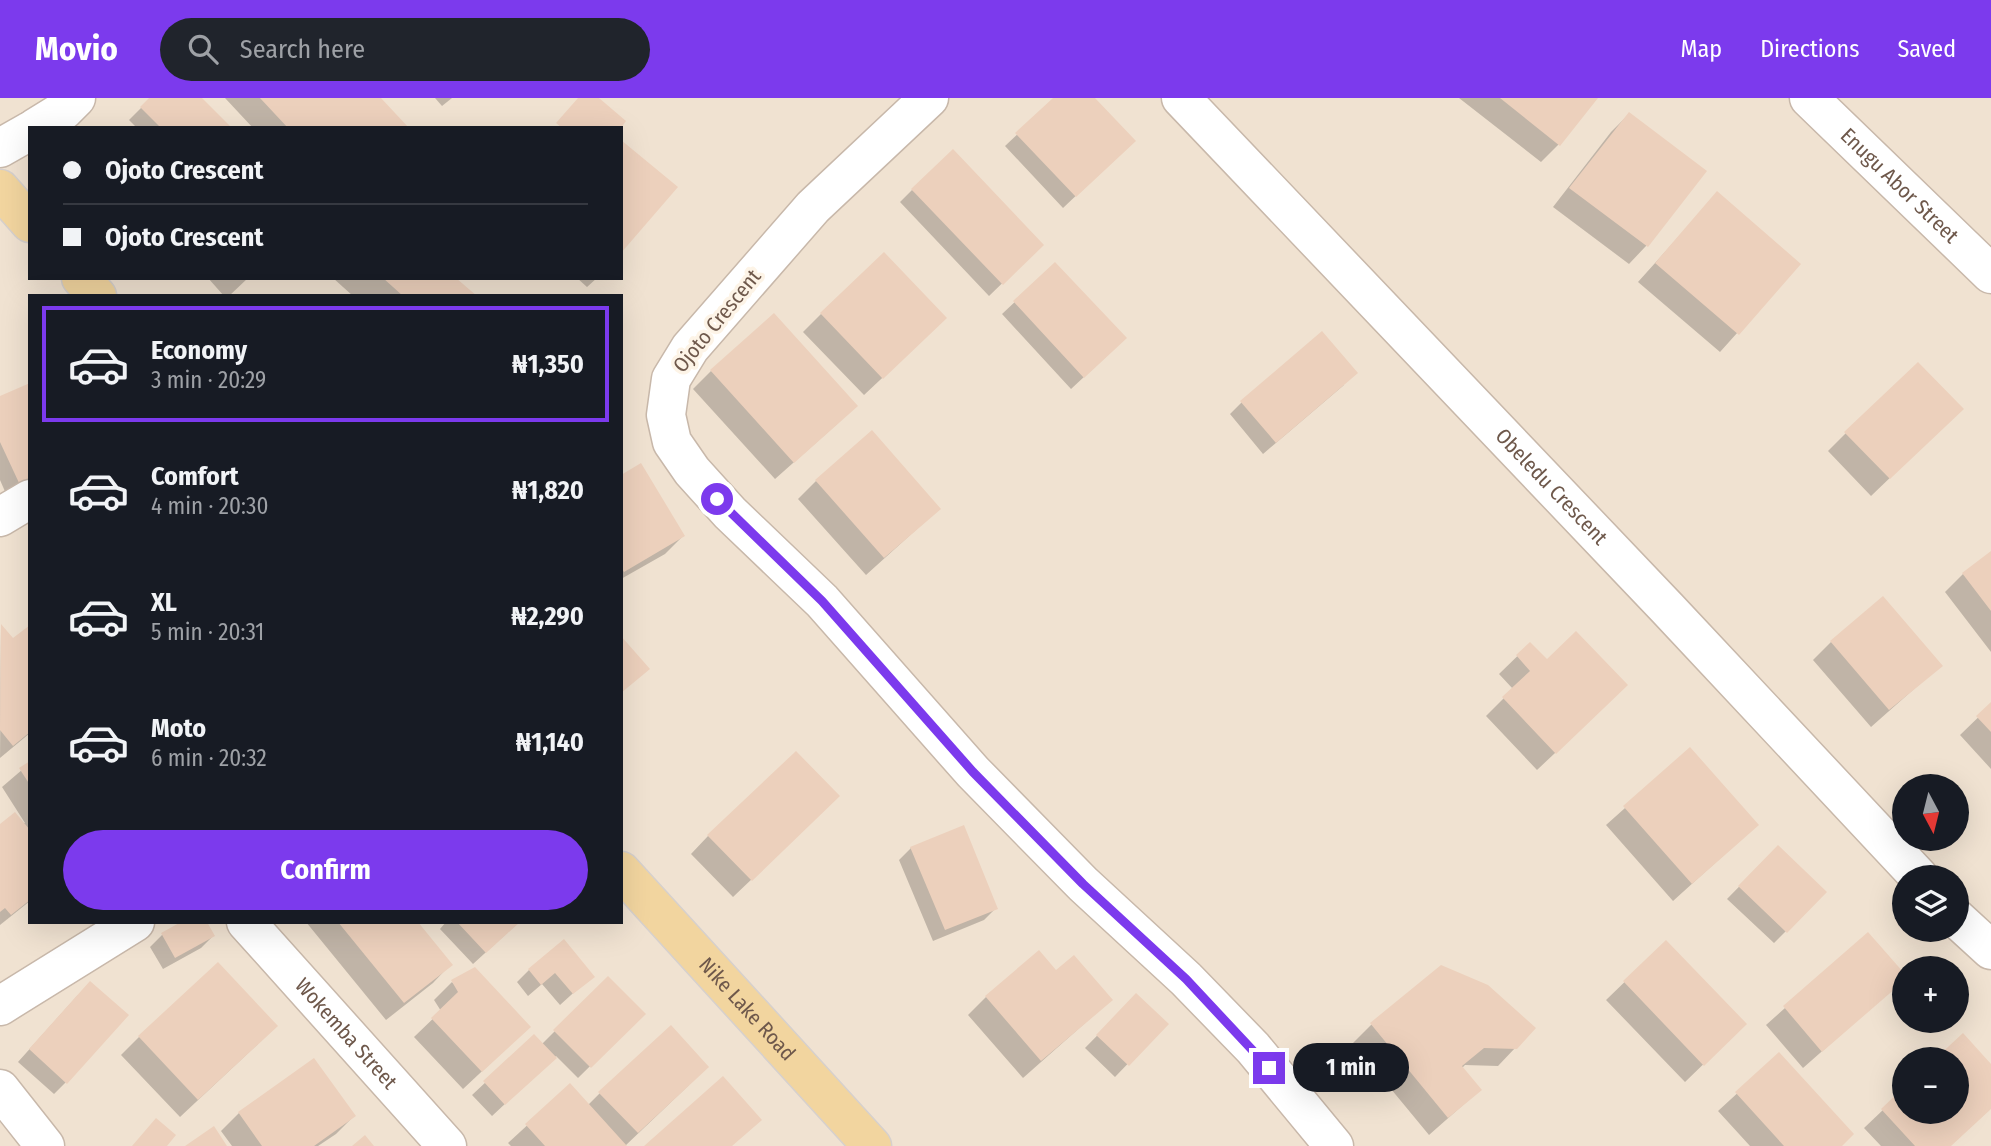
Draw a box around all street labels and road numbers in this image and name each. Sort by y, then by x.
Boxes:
street label: Enugu Abor Street [1835,123,1964,249]
street label: Ojoto Crescent [667,264,767,378]
street label: Obeledu Crescent [1490,423,1613,551]
street label: Nike Lake Road [693,952,801,1066]
street label: Wokemba Street [290,973,403,1095]

